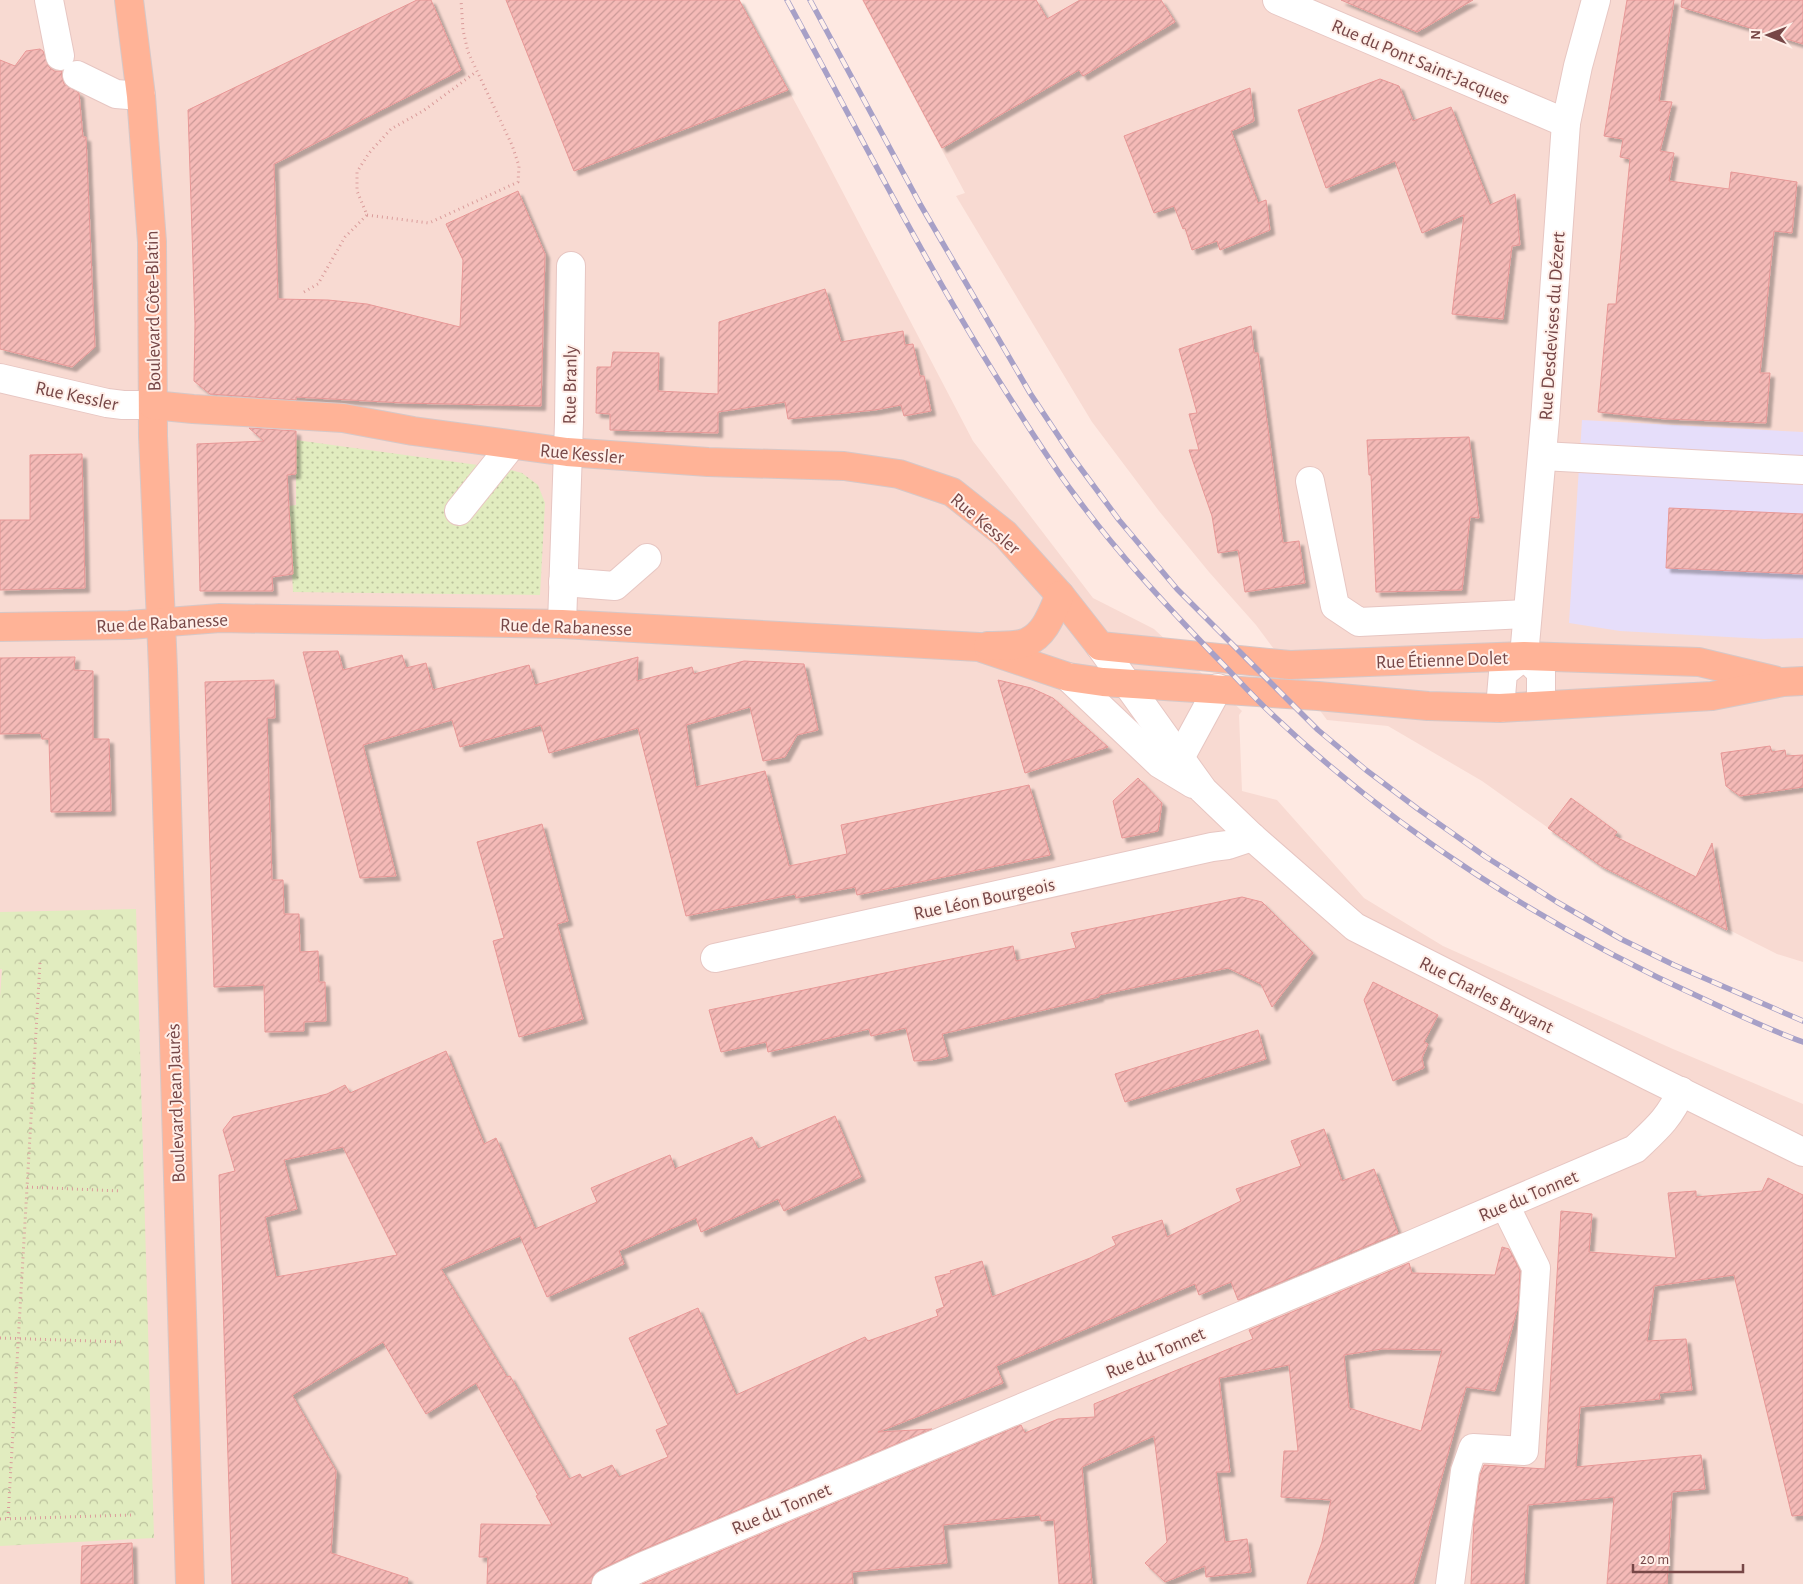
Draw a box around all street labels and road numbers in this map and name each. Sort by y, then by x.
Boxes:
street label: Rue du Pont Saint-Jacques [1329,16,1512,108]
street label: Boulevard Côte-Blatin [143,230,164,391]
street label: Rue Desdevises du Dézert [1536,231,1569,421]
street label: Rue Branly [560,345,581,425]
street label: Rue Kessler [34,378,120,415]
street label: Rue Kessler [539,441,625,468]
street label: Rue Kessler [947,490,1023,558]
street label: Rue de Rabanesse [96,611,229,636]
street label: Rue de Rabanesse [500,616,632,639]
street label: Rue Étienne Dolet [1376,647,1509,672]
street label: Rue Léon Bourgeois [912,875,1057,924]
street label: Rue Charles Bruyant [1416,953,1556,1037]
street label: Boulevard Jean Jaurès [164,1023,189,1183]
street label: Rue du Tonnet [1476,1167,1581,1226]
street label: Rue du Tonnet [1103,1324,1208,1383]
street label: Rue du Tonnet [729,1480,834,1539]

